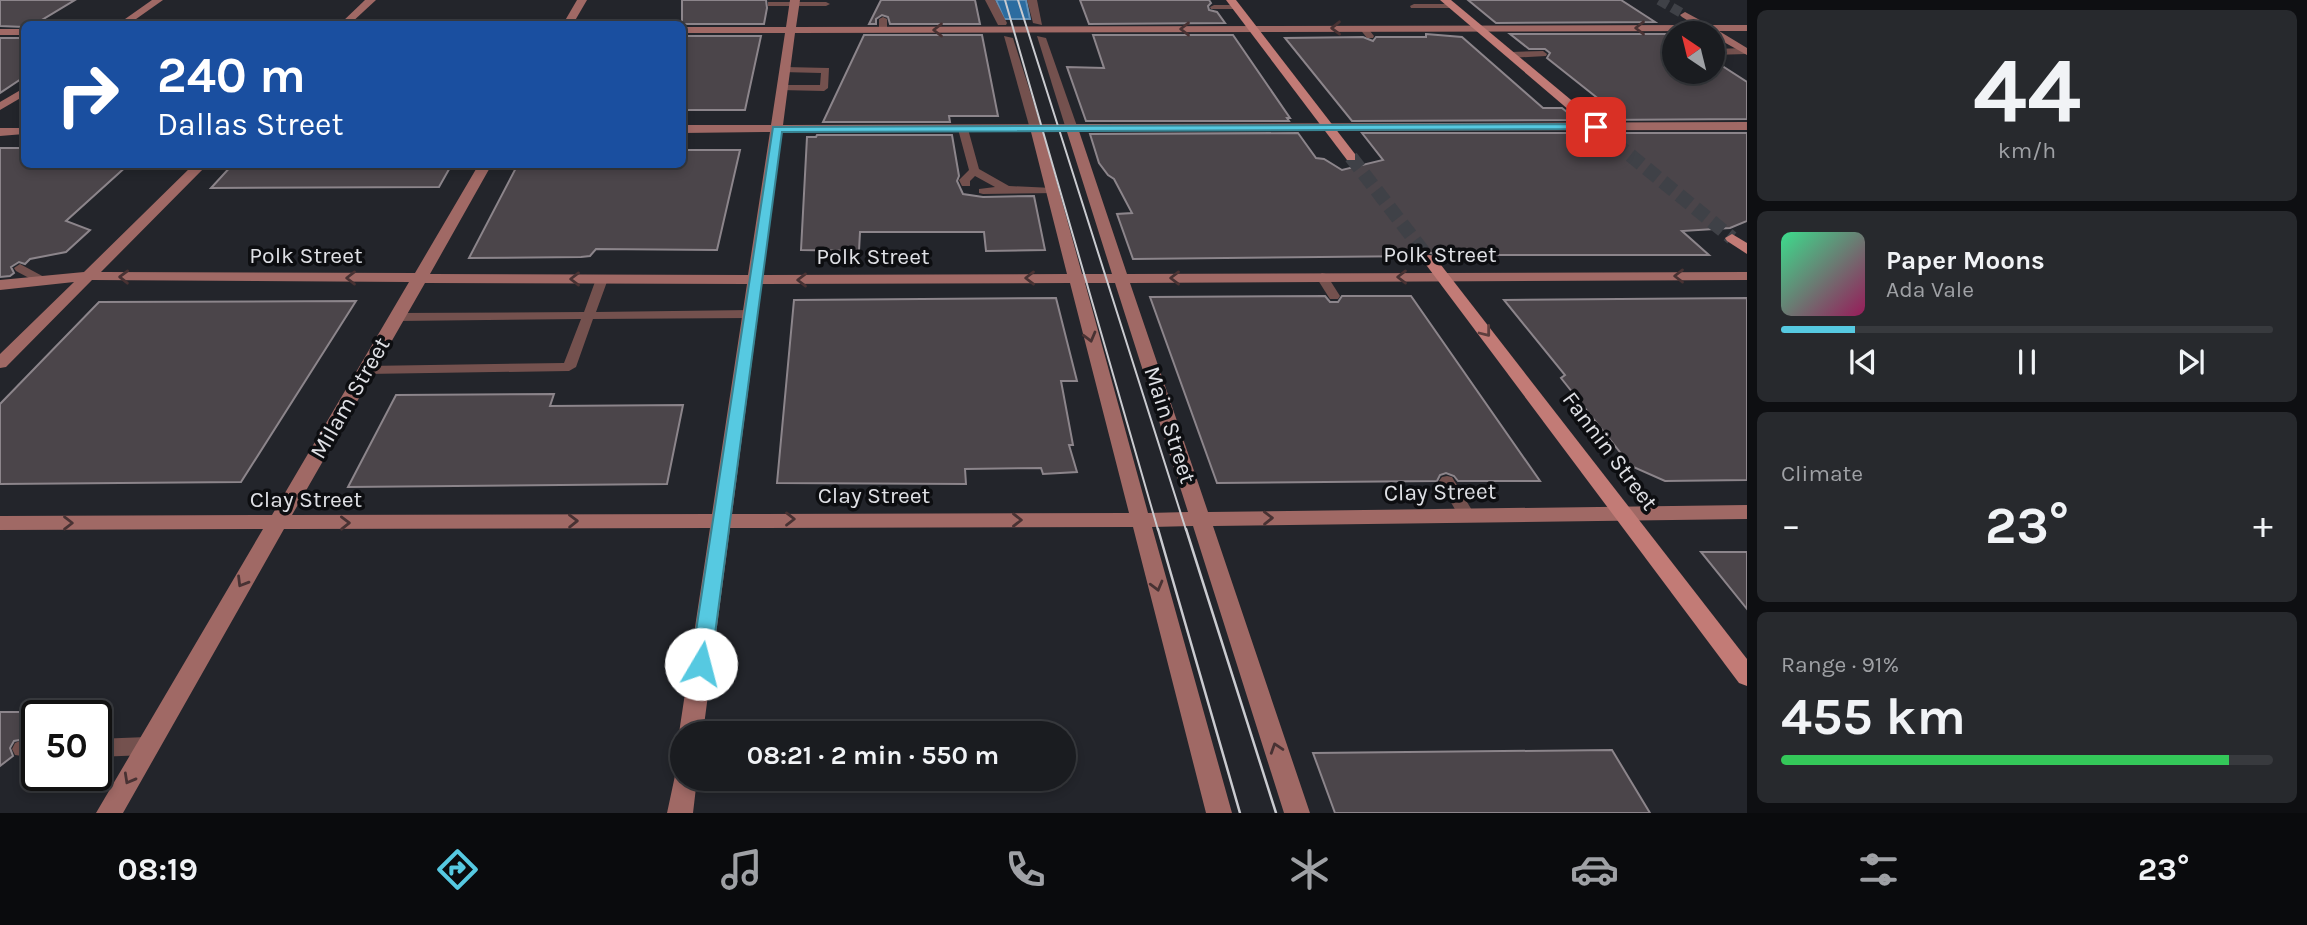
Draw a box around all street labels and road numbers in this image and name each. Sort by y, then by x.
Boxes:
street label: Polk Street [1383,241,1497,268]
street label: Polk Street [249,242,363,269]
street label: Polk Street [816,243,930,270]
street label: Milam Street [304,332,396,463]
street label: Main Street [1138,363,1202,487]
street label: Fannin Street [1557,386,1663,516]
street label: Clay Street [1384,478,1497,506]
street label: Clay Street [818,482,931,509]
street label: Clay Street [250,486,363,513]

